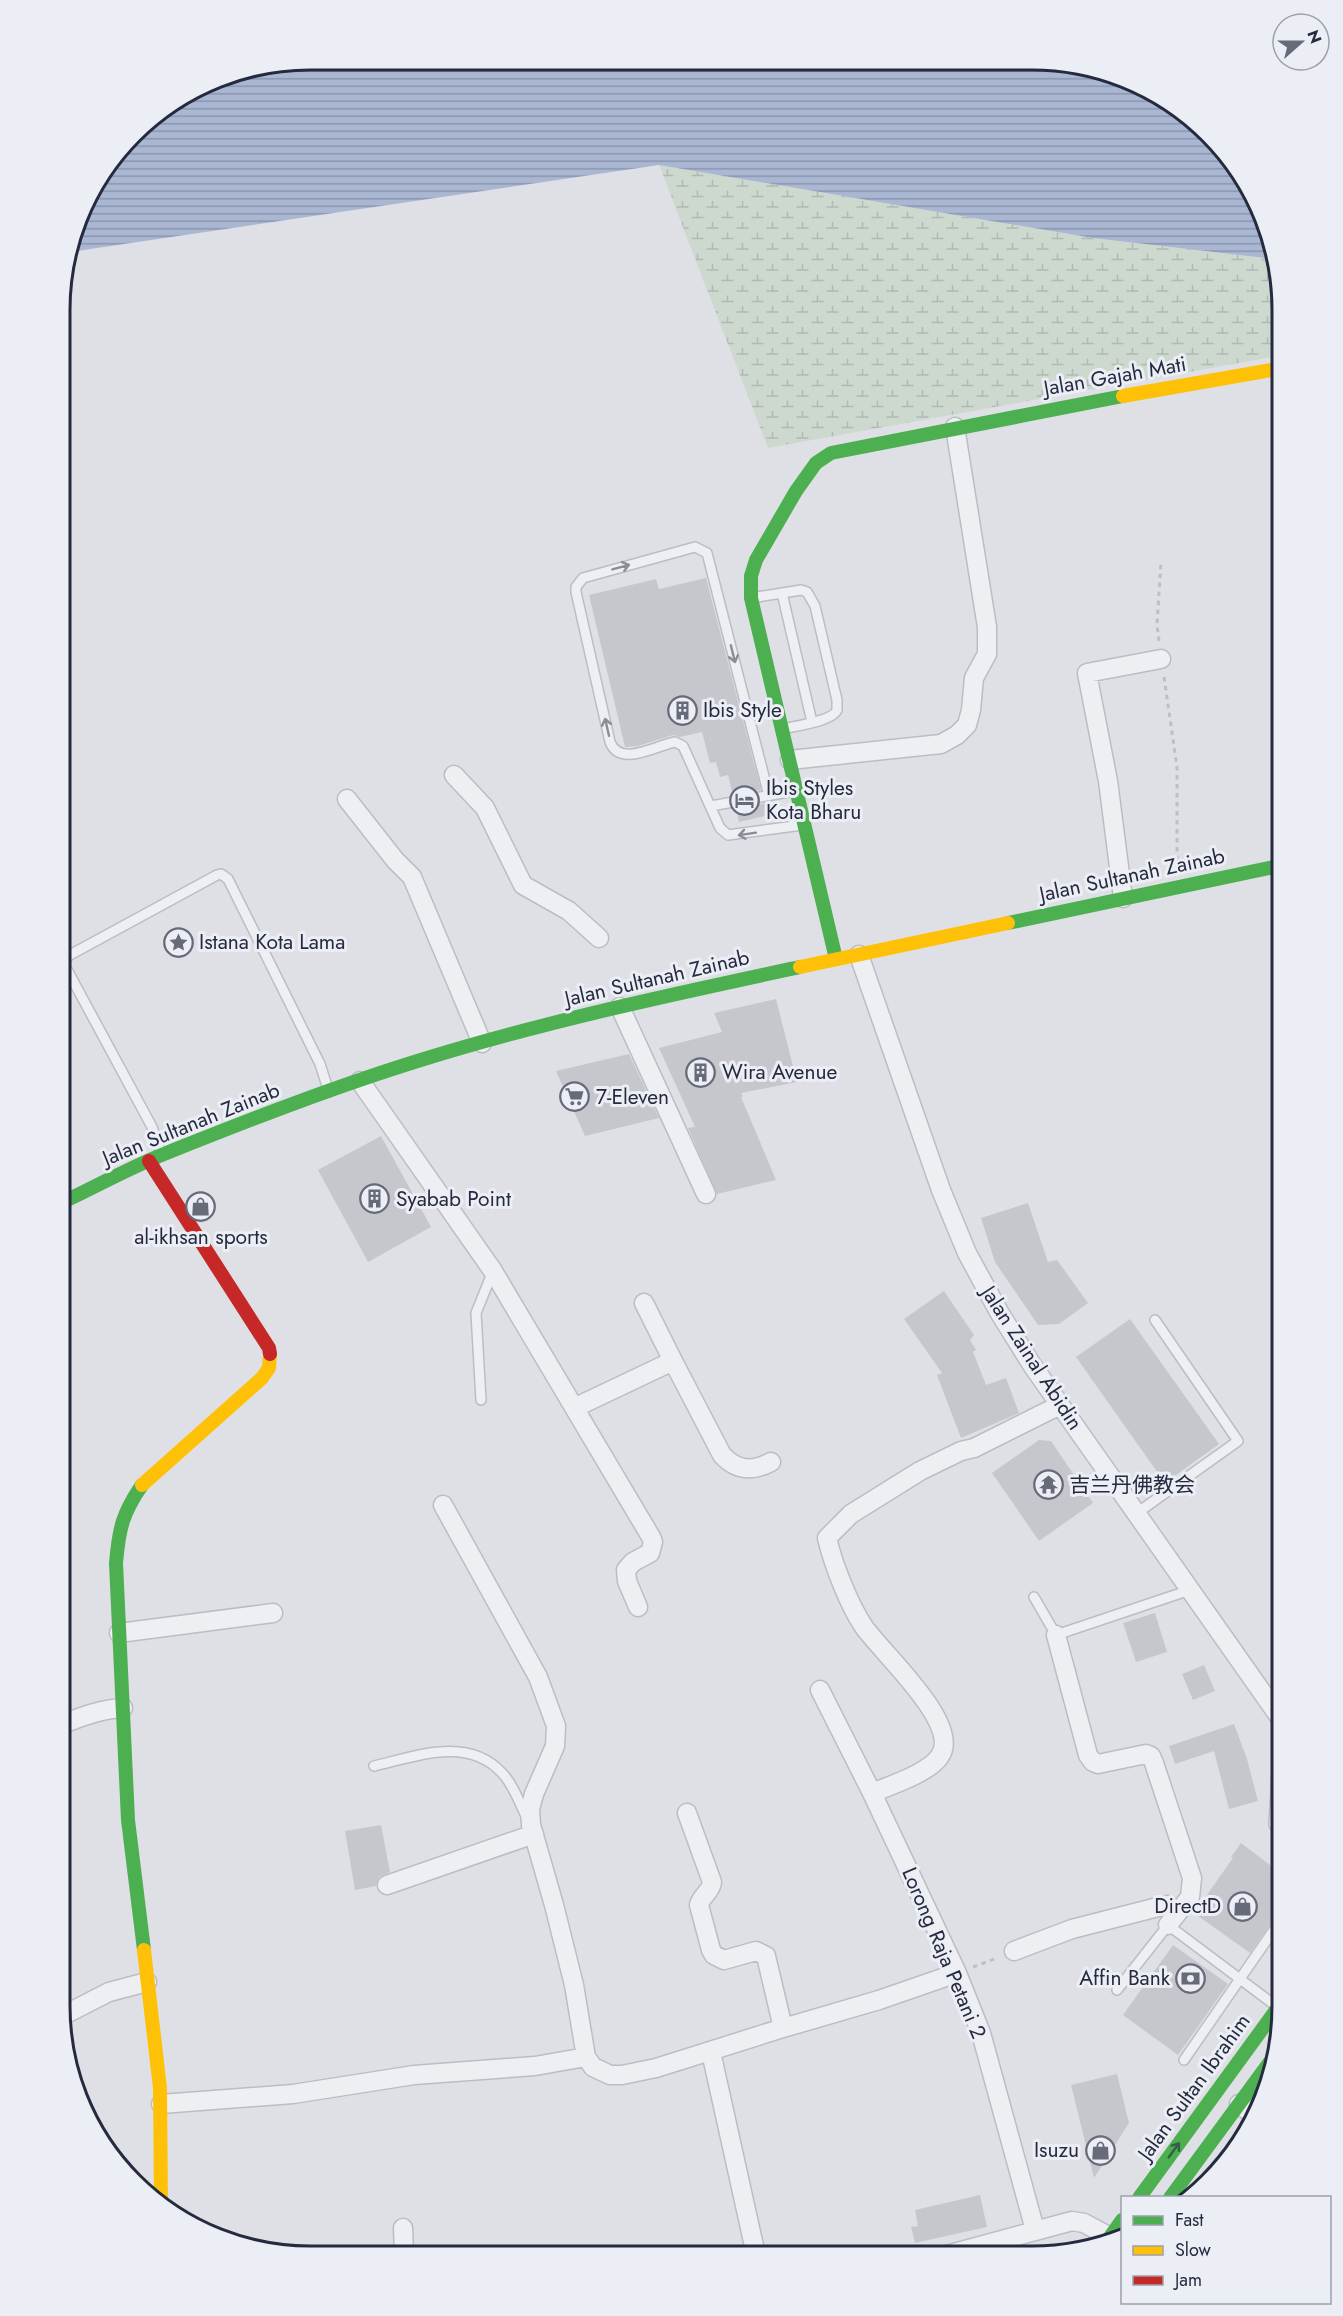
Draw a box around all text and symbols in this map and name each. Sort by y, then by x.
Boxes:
north arrow [1271,12,1331,72]
text: N [1302,27,1328,47]
street label: Jalan Gajah Mati [1039,349,1189,404]
one-way arrow [611,561,630,573]
one-way arrow [728,644,740,663]
building icon: Ibis Style [666,694,698,726]
place label: Ibis Style [703,695,782,725]
one-way arrow [601,718,612,738]
place label: Ibis Styles Kota Bharu [766,773,861,827]
hotel icon: Ibis Styles Kota Bharu [729,784,761,816]
one-way arrow [737,828,757,839]
street label: Jalan Sultanah Zainab [1034,841,1227,910]
place icon: Istana Kota Lama [162,926,194,958]
place label: Istana Kota Lama [199,927,345,957]
street label: Jalan Sultanah Zainab [559,942,752,1014]
building icon: Wira Avenue [685,1056,717,1088]
place label: Wira Avenue [722,1057,837,1087]
street label: Jalan Sultanah Zainab [95,1075,284,1174]
supermarket icon: 7-Eleven [559,1081,591,1113]
place label: 7-Eleven [596,1082,669,1112]
building icon: Syabab Point [359,1183,391,1215]
place label: Syabab Point [396,1184,511,1214]
shop icon: al-ikhsan sports [185,1190,217,1222]
place label: al-ikhsan sports [134,1222,268,1252]
street label: Jalan Zainal Abidin [972,1278,1090,1436]
temple icon: 吉兰丹佛教会 [1032,1469,1064,1501]
place label: 吉兰丹佛教会 [1069,1470,1195,1500]
street label: Lorong Raja Petani 2 [894,1863,994,2043]
shop icon: DirectD [1226,1890,1258,1922]
place label: DirectD [1154,1891,1221,1921]
bank icon: Affin Bank [1175,1962,1207,1994]
place label: Affin Bank [1079,1963,1171,1993]
street label: Jalan Sultan Ibrahim [1129,2008,1257,2169]
shop icon: Isuzu [1084,2134,1116,2166]
place label: Isuzu [1034,2135,1079,2165]
one-way arrow [1167,2143,1180,2159]
legend [1121,2196,1331,2304]
text: Fast [1175,2207,1204,2233]
text: Slow [1175,2237,1212,2263]
text: Jam [1173,2267,1202,2293]

